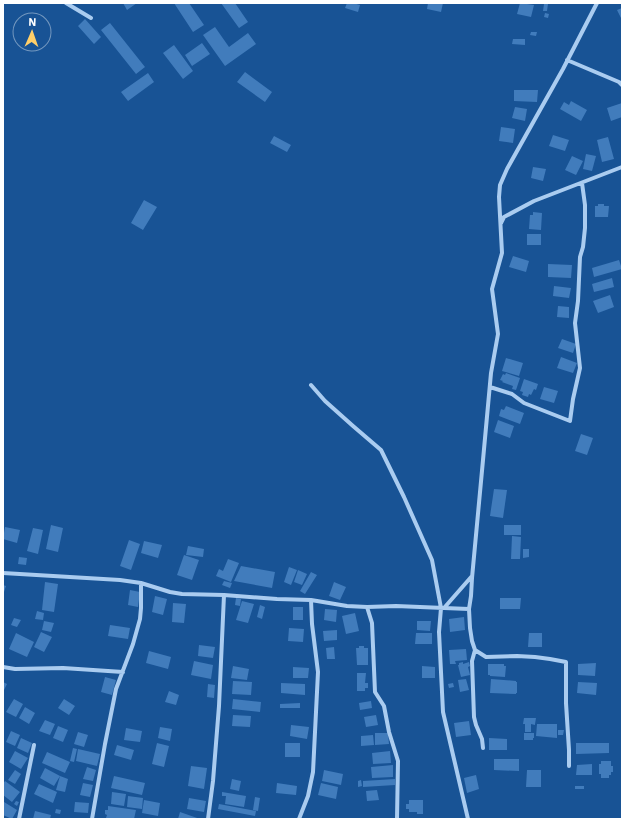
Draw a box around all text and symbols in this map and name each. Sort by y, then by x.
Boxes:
north arrow [12,12,52,52]
text: N [28,15,37,29]

